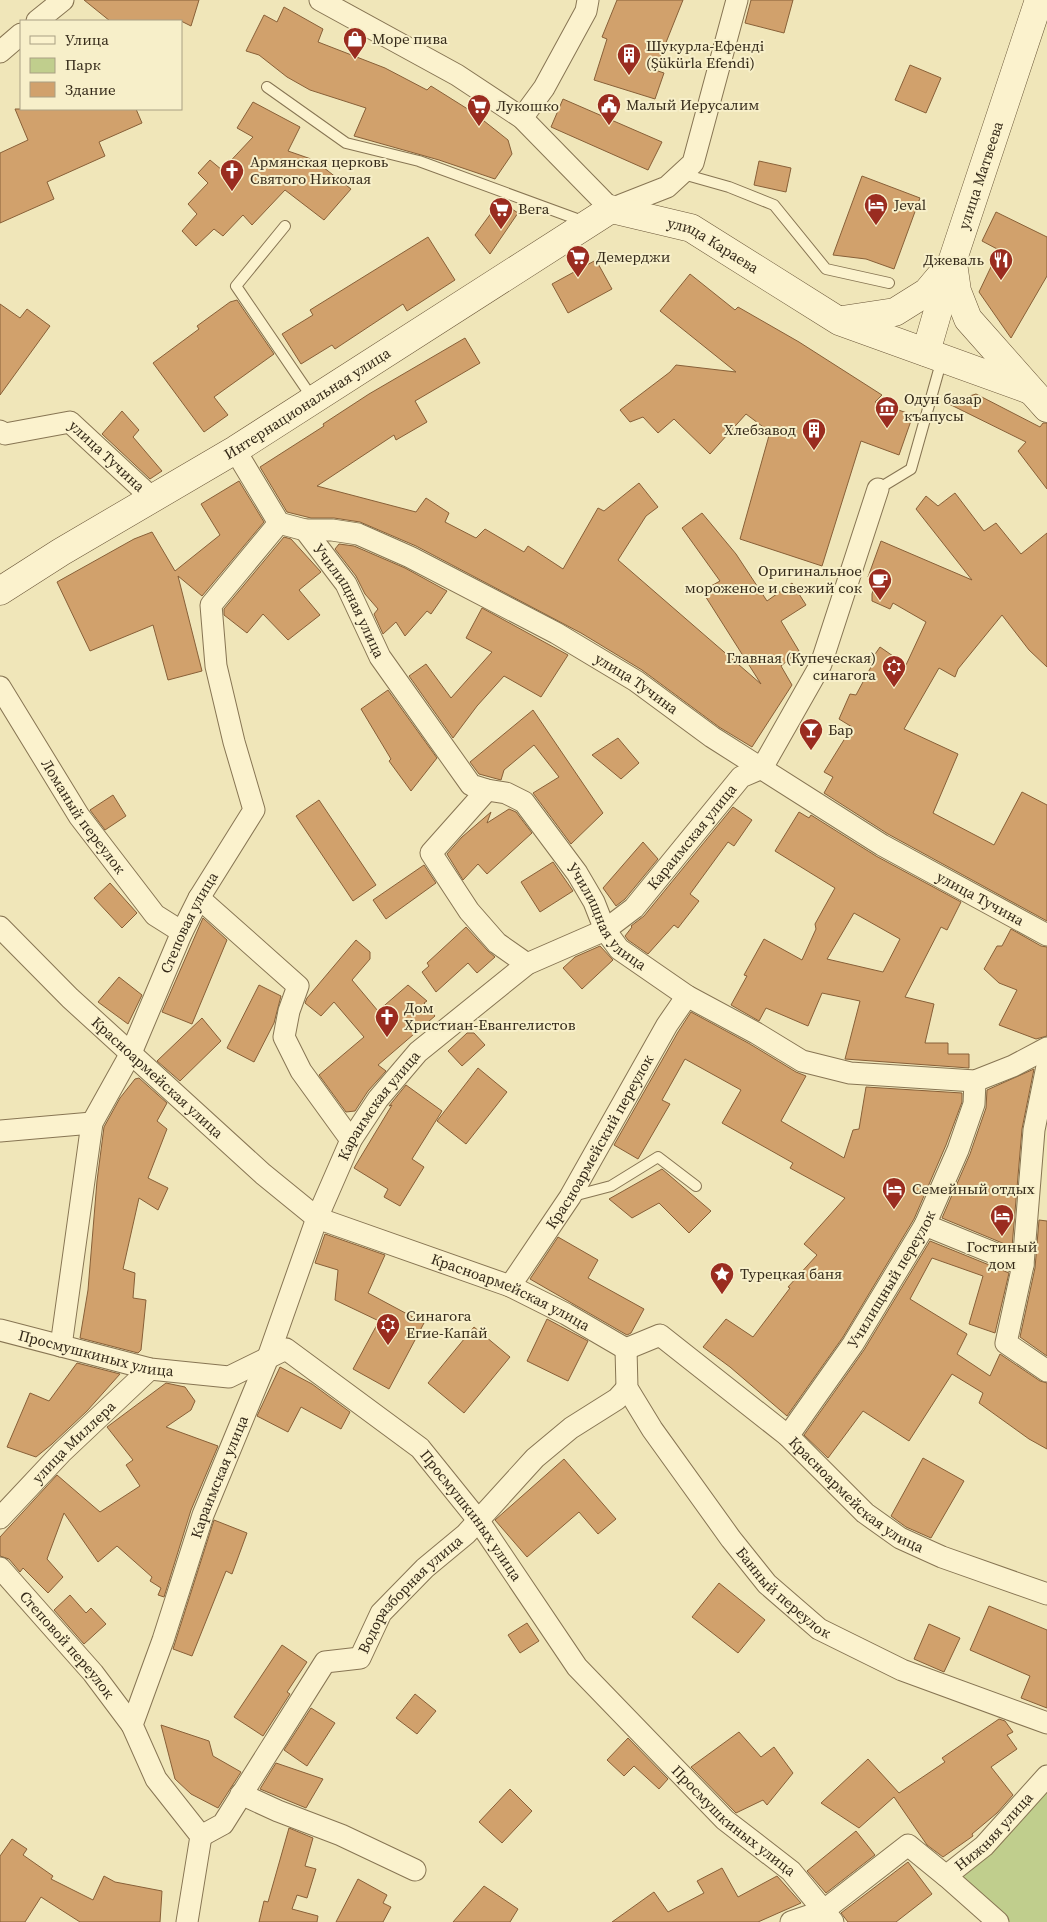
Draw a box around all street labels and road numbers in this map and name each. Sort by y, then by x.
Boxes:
street label: улица Матвеева [953,118,1008,232]
street label: улица Караева [665,212,763,278]
street label: Интернациональная улица [220,342,395,464]
street label: улица Тучина [64,415,150,497]
street label: Училищная улица [309,539,390,662]
street label: улица Тучина [591,648,683,719]
street label: Ломаный переулок [36,755,131,879]
street label: Караимская улица [642,779,741,894]
street label: Училищная улица [563,858,651,975]
street label: улица Тучина [933,866,1028,931]
street label: Степовая улица [155,867,223,977]
street label: Красноармейская улица [87,1012,229,1143]
street label: Караимская улица [332,1046,425,1164]
street label: Красноармейский переулок [540,1050,659,1233]
street label: Училищный переулок [842,1206,940,1352]
street label: Красноармейская улица [428,1248,594,1336]
street label: Просмушкиных улица [16,1324,175,1381]
street label: улица Миллера [27,1396,120,1488]
street label: Караимская улица [185,1412,253,1541]
street label: Красноармейская улица [784,1432,928,1558]
street label: Просмушкиных улица [415,1445,527,1585]
street label: Водоразборная улица [353,1530,467,1657]
street label: Банный переулок [731,1542,835,1644]
street label: Степовой переулок [15,1586,120,1703]
street label: Просмушкиных улица [667,1760,801,1881]
street label: Нижняя улица [950,1787,1038,1876]

